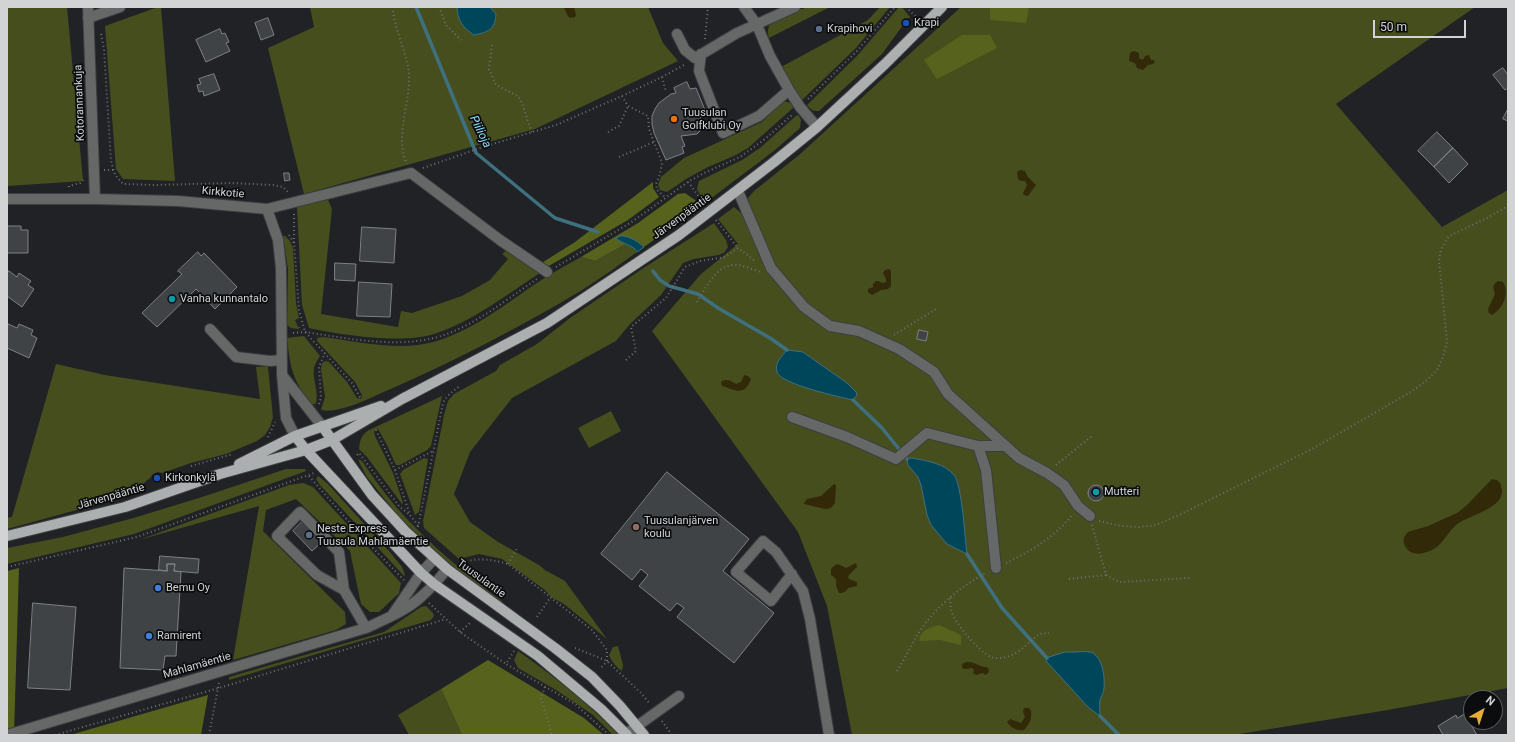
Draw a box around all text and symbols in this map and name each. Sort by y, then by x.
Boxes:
scale bar [1375,12,1468,38]
place label: Krapi [914,16,939,30]
marker: Krapi [901,18,911,28]
text: 50 m [1380,20,1407,34]
place label: Krapihovi [827,22,873,36]
marker: Krapihovi [814,24,824,34]
street label: Kotorannankuja [72,64,88,142]
place label: Tuusulan Golfklubi Oy [682,106,741,132]
water label: Piilioja [466,113,494,151]
marker: Tuusulan Golfklubi Oy [669,114,679,124]
street label: Kirkkotie [201,185,245,201]
street label: Järvenpääntie [650,191,714,243]
place label: Vanha kunnantalo [180,292,268,306]
marker: Vanha kunnantalo [167,294,177,304]
place label: Kirkonkylä [165,471,216,485]
marker: Kirkonkylä [152,473,162,483]
street label: Järvenpääntie [76,481,146,513]
place label: Mutteri [1104,485,1139,499]
marker: Mutteri [1091,487,1101,497]
place label: Tuusulanjärven koulu [644,514,718,540]
place label: Neste Express Tuusula Mahlamäentie [317,522,428,548]
marker: Tuusulanjärven koulu [631,522,641,532]
marker: Neste Express Tuusula Mahlamäentie [304,530,314,540]
street label: Tuusulantie [454,557,508,601]
place label: Bemu Oy [166,581,210,595]
marker: Bemu Oy [153,583,163,593]
place label: Ramirent [157,629,201,643]
marker: Ramirent [144,631,154,641]
street label: Mahlamäentie [162,650,232,682]
north arrow [1463,690,1503,730]
text: N [1483,694,1497,709]

